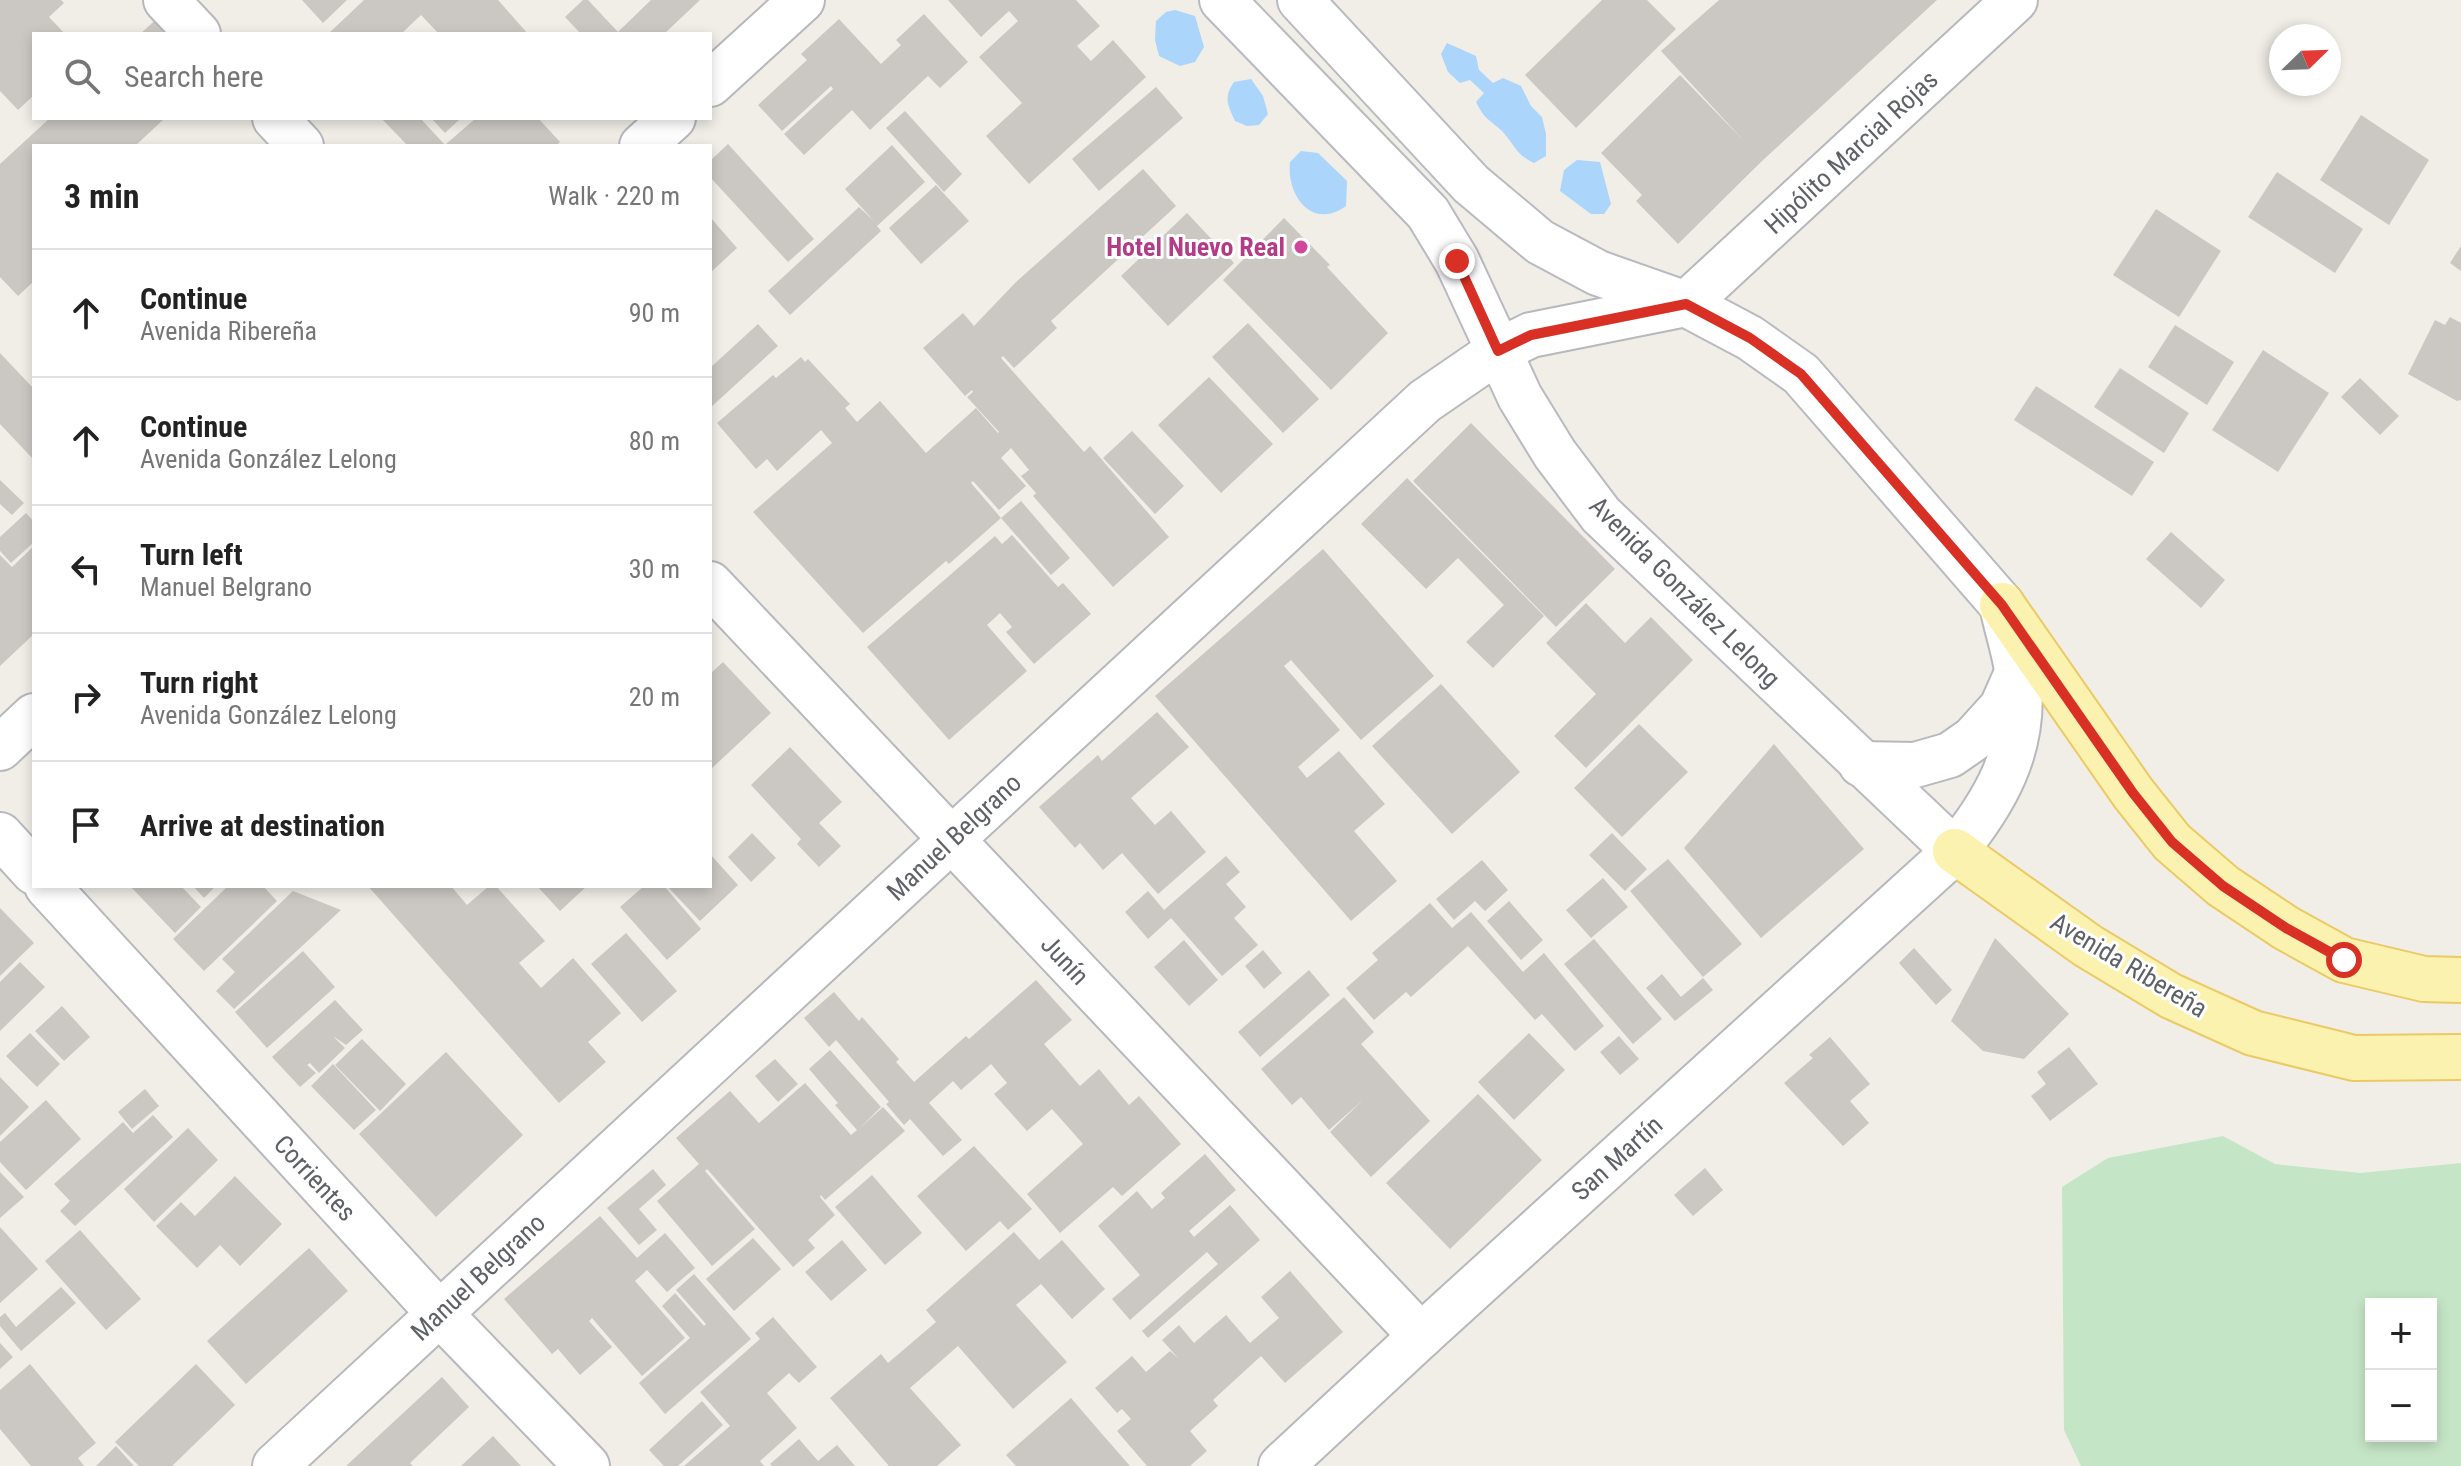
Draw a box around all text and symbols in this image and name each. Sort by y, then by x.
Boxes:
north arrow [2269,24,2341,96]
search box [32,32,712,120]
icon: search [60,54,104,98]
text: Search here [124,59,264,94]
street label: Hipólito Marcial Rojas [1758,64,1944,240]
text: 3 min [64,176,140,216]
text: Walk · 220 m [548,181,680,211]
place label: Hotel Nuevo Real [1106,232,1285,262]
marker: Hotel Nuevo Real [1292,238,1310,256]
route end [1439,243,1475,279]
text: Continue [140,281,247,316]
icon: ahead [64,291,108,335]
text: 90 m [629,298,680,328]
text: Avenida Ribereña [140,316,317,346]
text: Continue [140,409,247,444]
icon: ahead [64,419,108,463]
text: 80 m [629,426,680,456]
text: Avenida González Lelong [140,444,397,474]
street label: Avenida González Lelong [1584,491,1786,693]
text: Turn left [140,537,243,572]
icon: left [64,547,108,591]
text: 30 m [629,554,680,584]
text: Manuel Belgrano [140,572,312,602]
text: Turn right [140,665,258,700]
icon: right [64,675,108,719]
text: 20 m [629,682,680,712]
text: Avenida González Lelong [140,700,397,730]
street label: Manuel Belgrano [881,767,1027,907]
icon: arrive [64,803,108,847]
text: Arrive at destination [140,808,385,843]
street label: Avenida Ribereña [2045,907,2213,1023]
street label: Junín [1035,929,1095,991]
route start [2326,942,2362,978]
street label: San Martín [1566,1110,1668,1206]
street label: Corrientes [268,1129,362,1227]
street label: Manuel Belgrano [405,1207,551,1347]
map controls [2365,1298,2437,1442]
button: + [2365,1298,2437,1370]
button: − [2365,1370,2437,1442]

